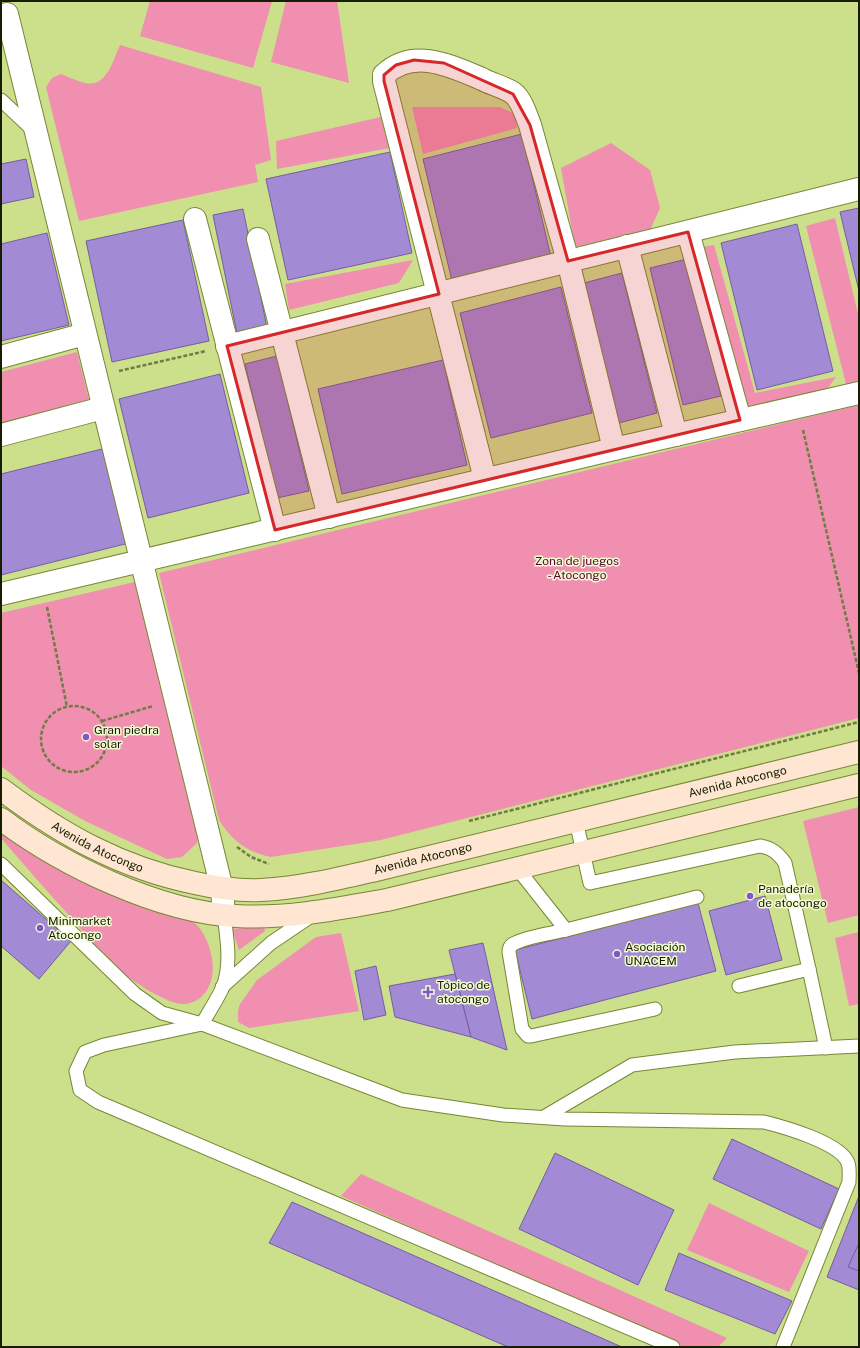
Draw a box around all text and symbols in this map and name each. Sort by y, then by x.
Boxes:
park label: Zona de juegos - Atocongo [535,554,619,582]
place label: Gran piedra solar [94,723,159,751]
marker: Gran piedra solar [81,732,91,742]
street label: Avenida Atocongo [687,763,788,800]
street label: Avenida Atocongo [49,819,145,875]
street label: Avenida Atocongo [372,840,474,877]
place label: Panadería de atocongo [758,882,827,910]
marker: Panadería de atocongo [745,891,755,901]
place label: Minimarket Atocongo [48,914,111,942]
marker: Minimarket Atocongo [35,923,45,933]
place label: Asociación UNACEM [625,940,685,968]
marker: Asociación UNACEM [612,949,622,959]
place label: Tópico de atocongo [437,978,490,1006]
marker: Tópico de atocongo [422,986,434,998]

